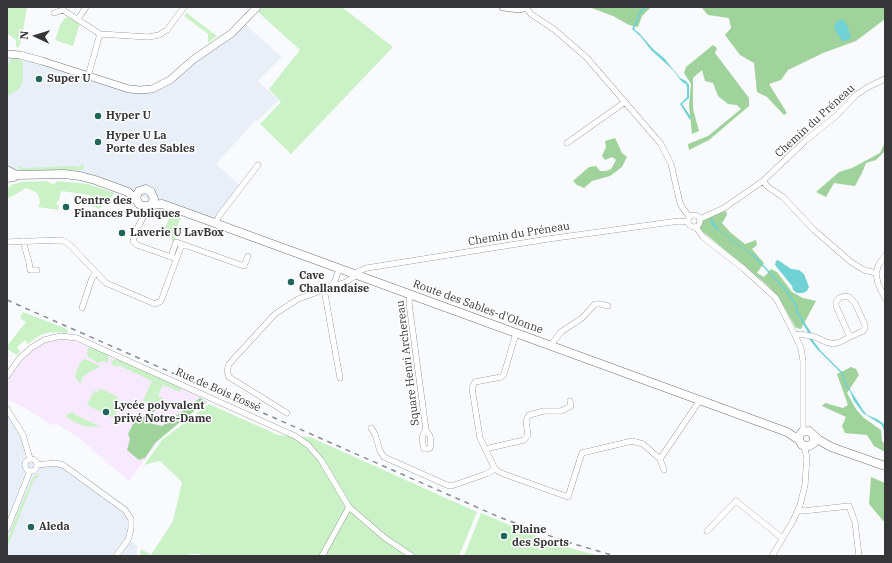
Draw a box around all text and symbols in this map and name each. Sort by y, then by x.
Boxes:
north arrow [16,16,56,56]
text: N [17,30,31,40]
place label: Super U [47,72,91,86]
marker: Super U [34,74,44,84]
street label: Chemin du Préneau [772,82,858,160]
place label: Hyper U [106,109,151,123]
marker: Hyper U [93,111,103,121]
place label: Hyper U La Porte des Sables [106,129,195,155]
marker: Hyper U La Porte des Sables [93,137,103,147]
place label: Centre des Finances Publiques [74,194,180,220]
marker: Centre des Finances Publiques [61,202,71,212]
street label: Chemin du Préneau [467,219,571,249]
place label: Laverie U LavBox [130,226,224,240]
marker: Laverie U LavBox [117,228,127,238]
place label: Cave Challandaise [299,269,369,295]
marker: Cave Challandaise [286,277,296,287]
street label: Route des Sables-d'Olonne [411,277,545,337]
street label: Square Henri Archereau [394,300,422,426]
street label: Rue de Bois Fossé [173,365,263,415]
place label: Lycée polyvalent privé Notre-Dame [114,399,212,425]
marker: Lycée polyvalent privé Notre-Dame [101,407,111,417]
place label: Aleda [39,520,70,534]
marker: Aleda [26,522,36,532]
place label: Plaine des Sports [512,523,569,549]
marker: Plaine des Sports [499,531,509,541]

